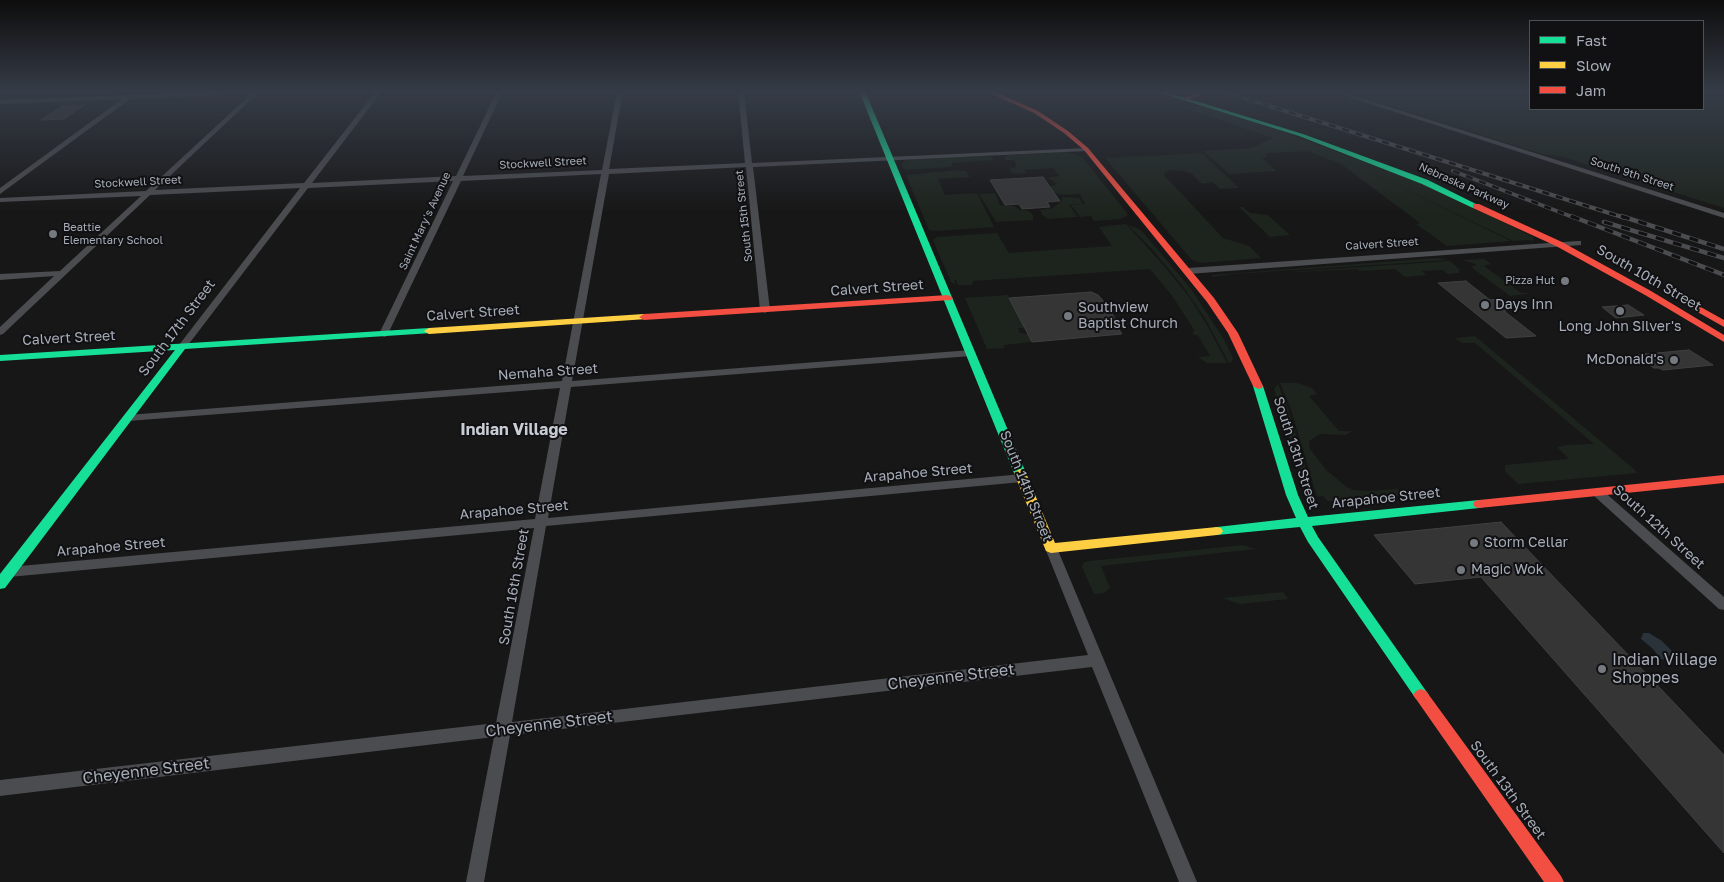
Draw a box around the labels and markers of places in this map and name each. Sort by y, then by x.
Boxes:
place label: Beattie Elementary School [63,221,163,247]
marker: Beattie Elementary School [47,228,59,240]
place label: Pizza Hut [1505,274,1555,288]
marker: Pizza Hut [1559,275,1571,287]
place label: Days Inn [1495,297,1553,313]
marker: Days Inn [1479,299,1491,311]
place label: Southview Baptist Church [1078,300,1178,332]
marker: Long John Silver's [1614,305,1626,317]
marker: Southview Baptist Church [1062,310,1074,322]
place label: Long John Silver's [1559,319,1681,335]
place label: McDonald's [1586,352,1664,368]
marker: McDonald's [1668,354,1680,366]
place label: Storm Cellar [1484,535,1568,551]
marker: Storm Cellar [1468,537,1480,549]
place label: Magic Wok [1471,562,1544,578]
marker: Magic Wok [1455,564,1467,576]
place label: Indian Village Shoppes [1612,650,1717,688]
marker: Indian Village Shoppes [1596,663,1608,675]

